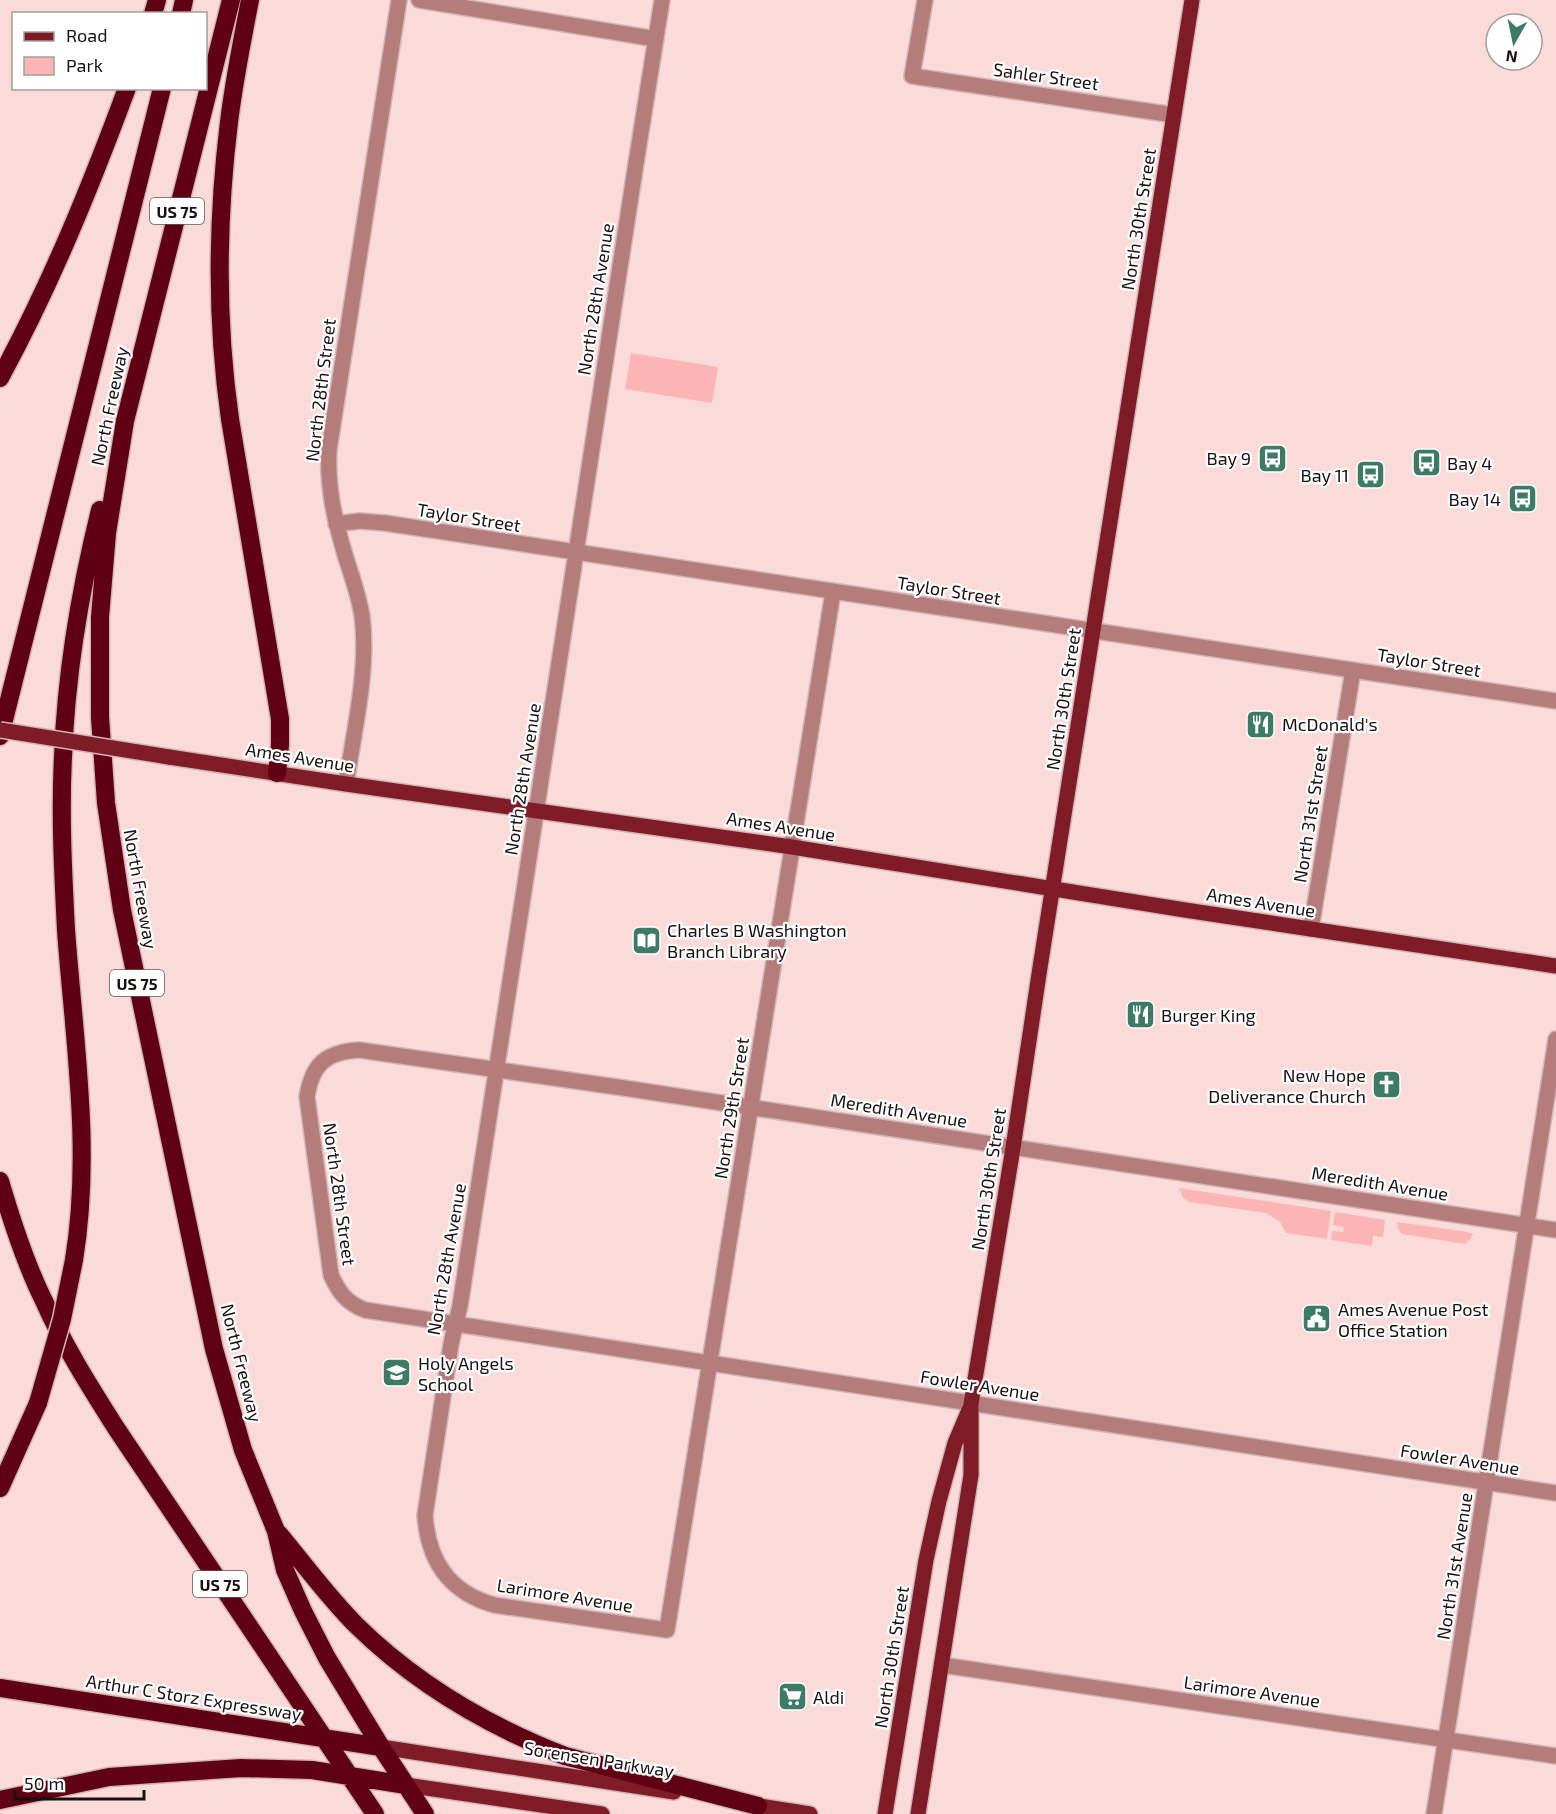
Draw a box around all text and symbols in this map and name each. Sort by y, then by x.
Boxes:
legend [12,12,207,90]
north arrow [1484,12,1544,72]
text: Road [66,24,107,46]
text: N [1504,47,1519,68]
text: Park [66,54,103,76]
street label: Sahler Street [992,58,1100,94]
street label: North 30th Street [1116,146,1160,292]
road number: US 75 [150,198,204,224]
street label: North 28th Avenue [572,221,618,377]
street label: North 28th Street [300,317,340,463]
street label: North Freeway [86,344,132,468]
bus stop icon: Bay 9 [1256,442,1288,474]
place label: Bay 9 [1207,447,1251,469]
bus stop icon: Bay 4 [1410,447,1442,479]
place label: Bay 4 [1447,452,1492,474]
bus stop icon: Bay 11 [1354,459,1386,491]
place label: Bay 11 [1300,464,1349,486]
bus stop icon: Bay 14 [1506,483,1538,515]
place label: Bay 14 [1449,488,1501,510]
street label: Taylor Street [416,498,523,536]
street label: Taylor Street [896,571,1003,609]
street label: North 30th Street [1041,626,1085,772]
street label: Taylor Street [1376,643,1483,681]
street label: North 28th Avenue [499,701,545,857]
restaurant icon: McDonald's [1245,708,1277,740]
place label: McDonald's [1282,713,1378,735]
street label: Ames Avenue [244,738,356,776]
street label: North 31st Street [1288,744,1332,884]
street label: Ames Avenue [725,807,837,845]
street label: North Freeway [120,827,162,951]
street label: Ames Avenue [1205,883,1317,921]
place label: Charles B Washington Branch Library [667,919,847,962]
library icon: Charles B Washington Branch Library [630,924,662,956]
road number: US 75 [110,970,164,996]
restaurant icon: Burger King [1124,999,1156,1031]
place label: Burger King [1161,1004,1256,1026]
street label: North 29th Street [709,1035,753,1180]
place label: New Hope Deliverance Church [1208,1064,1366,1107]
church icon: New Hope Deliverance Church [1371,1069,1403,1101]
street label: Meredith Avenue [829,1088,969,1132]
street label: North 30th Street [966,1106,1010,1252]
street label: North 28th Street [319,1121,361,1267]
street label: Meredith Avenue [1310,1161,1450,1205]
street label: North 28th Avenue [422,1181,470,1337]
place label: Ames Avenue Post Office Station [1338,1298,1489,1341]
street label: North Freeway [217,1301,267,1425]
public building icon: Ames Avenue Post Office Station [1301,1303,1333,1335]
place label: Holy Angels School [418,1352,514,1395]
school or university icon: Holy Angels School [381,1357,413,1389]
street label: Fowler Avenue [919,1365,1041,1405]
street label: Fowler Avenue [1399,1439,1521,1479]
street label: North 31st Avenue [1432,1491,1476,1641]
road number: US 75 [193,1571,247,1597]
street label: Larimore Avenue [495,1573,635,1617]
street label: North 30th Street [869,1584,913,1730]
street label: Arthur C Storz Expressway [85,1669,304,1725]
street label: Larimore Avenue [1182,1671,1322,1711]
supermarket icon: Aldi [776,1681,808,1713]
place label: Aldi [813,1686,844,1708]
street label: Sorensen Parkway [522,1736,676,1782]
scale bar [15,1763,144,1801]
text: 50 m [24,1772,64,1794]

